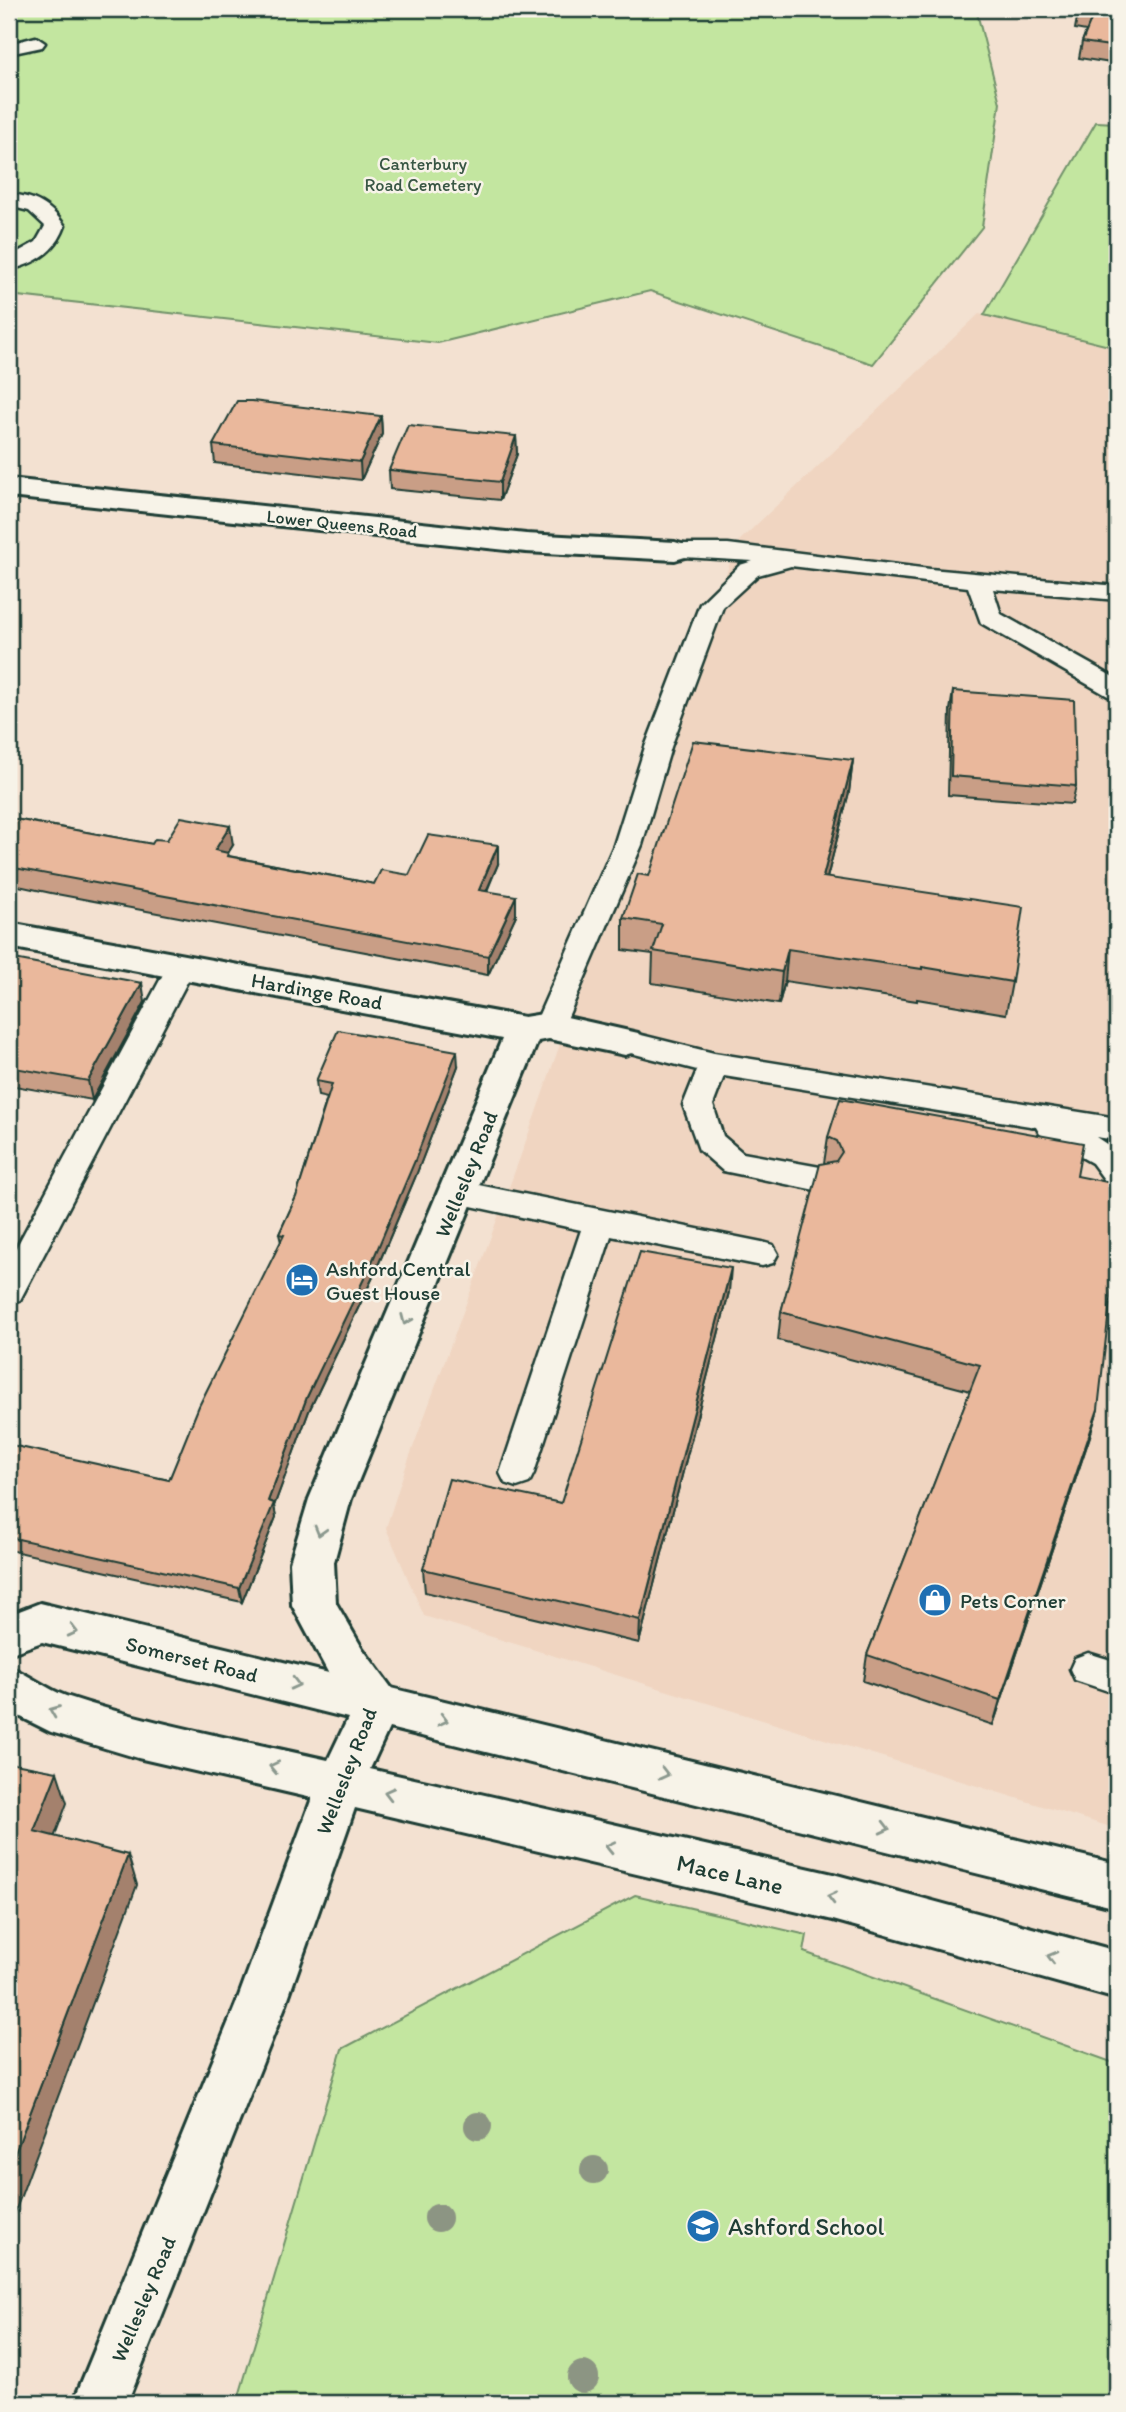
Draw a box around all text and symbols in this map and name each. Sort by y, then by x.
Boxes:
park label: Canterbury Road Cemetery [364,153,482,196]
street label: Lower Queens Road [266,505,419,543]
street label: Hardinge Road [249,967,385,1015]
street label: Wellesley Road [429,1107,503,1241]
place label: Ashford Central Guest House [326,1256,471,1305]
hotel icon: Ashford Central Guest House [283,1261,321,1299]
one-way arrow [400,1313,414,1325]
one-way arrow [314,1525,328,1537]
shop icon: Pets Corner [916,1581,954,1619]
place label: Pets Corner [960,1588,1066,1613]
one-way arrow [67,1623,79,1637]
street label: Somerset Road [123,1631,261,1687]
one-way arrow [288,1676,300,1690]
street label: Wellesley Road [310,1703,382,1838]
one-way arrow [49,1706,61,1720]
one-way arrow [437,1712,449,1726]
one-way arrow [268,1761,280,1775]
one-way arrow [658,1766,670,1780]
one-way arrow [383,1787,395,1801]
one-way arrow [879,1820,891,1834]
one-way arrow [604,1841,616,1855]
street label: Mace Lane [674,1848,786,1900]
one-way arrow [826,1891,838,1905]
one-way arrow [1046,1950,1058,1965]
school or university icon: Ashford School [684,2207,722,2245]
place label: Ashford School [728,2212,885,2241]
street label: Wellesley Road [105,2232,181,2366]

